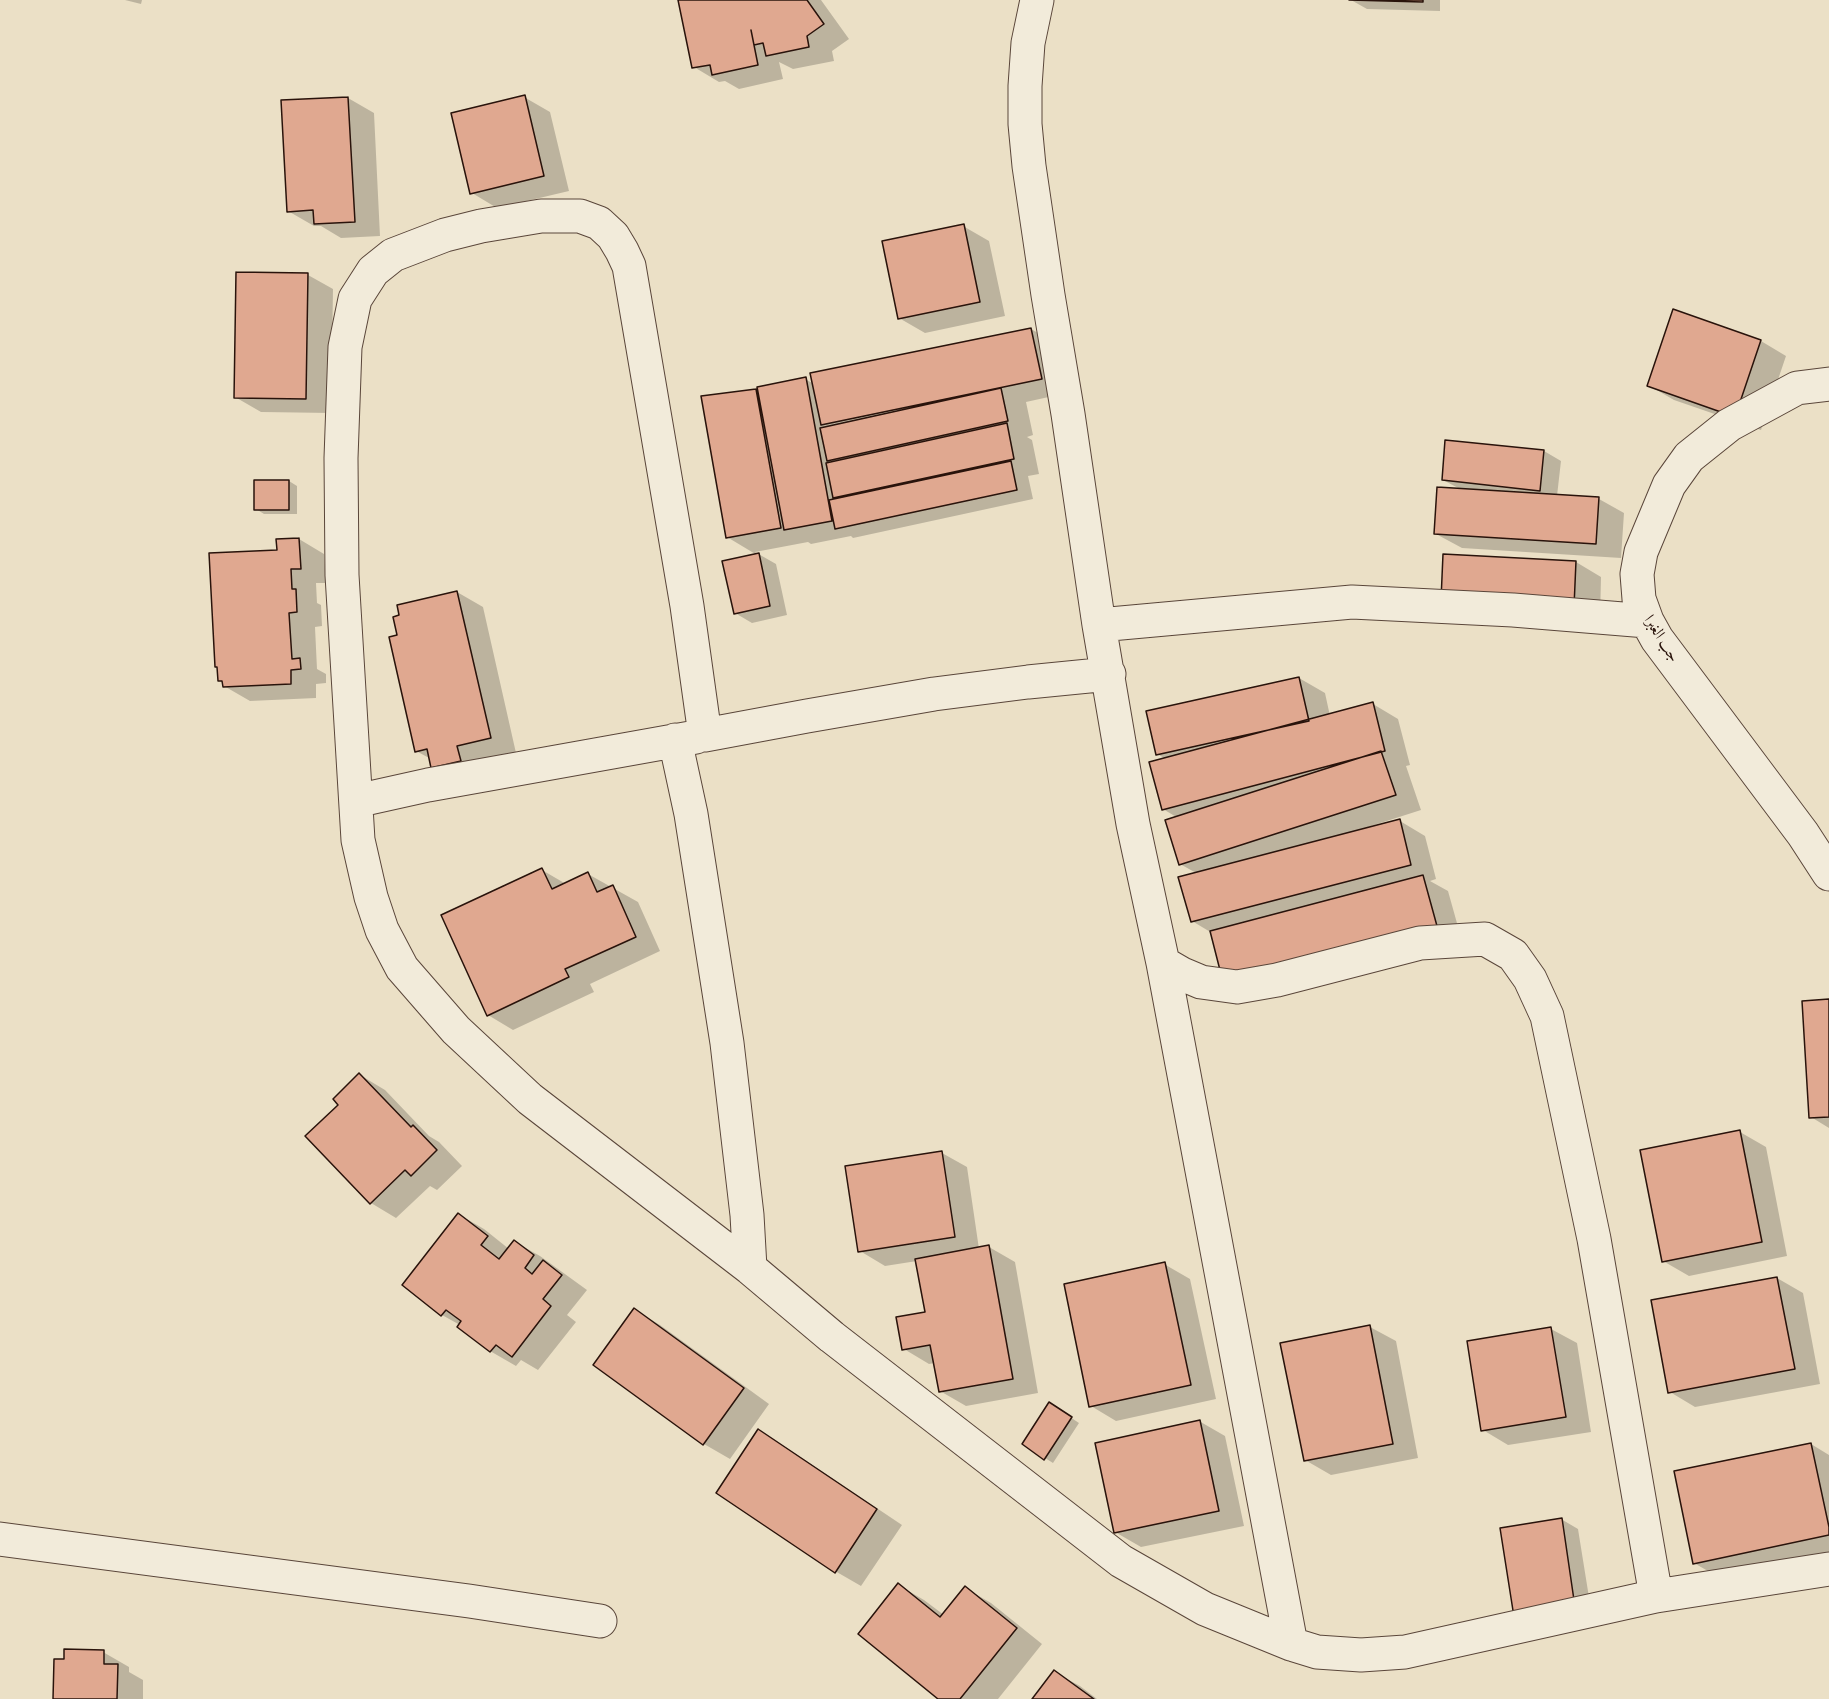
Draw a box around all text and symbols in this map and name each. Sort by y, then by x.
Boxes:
street label: جب الغبرا [1639,612,1683,666]

